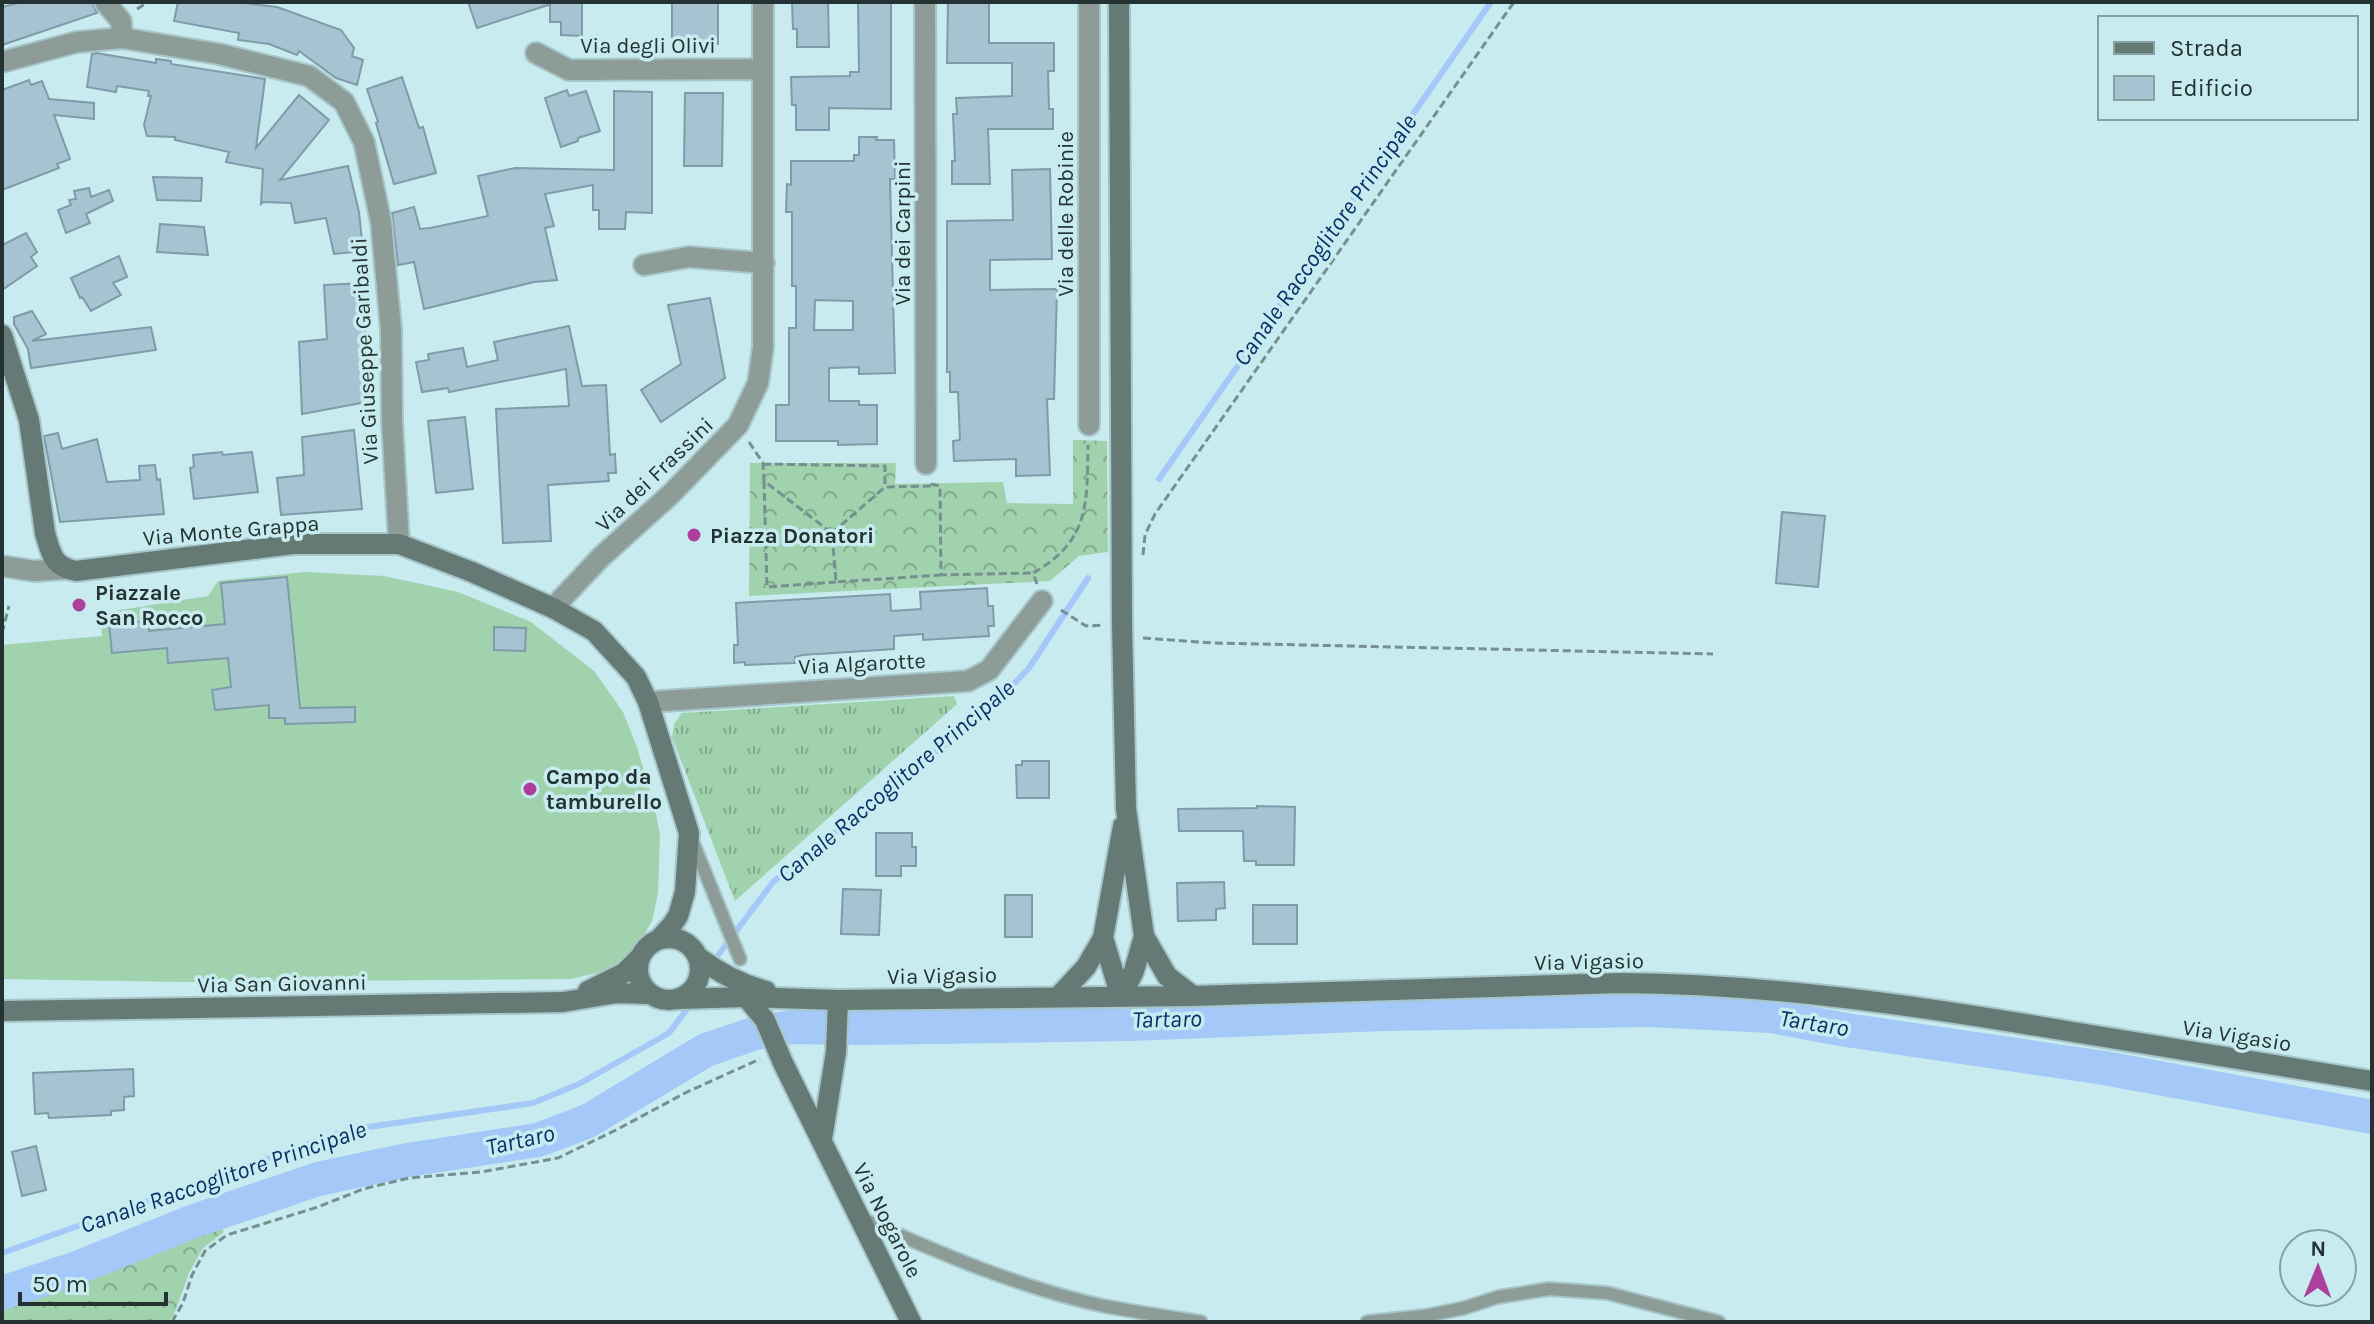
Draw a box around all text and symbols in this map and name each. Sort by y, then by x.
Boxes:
legend [2098,16,2358,120]
street label: Via degli Olivi [580,33,716,59]
text: Strada [2170,34,2243,62]
text: Edificio [2170,74,2253,102]
water label: Canale Raccoglitore Principale [1227,109,1423,371]
street label: Via delle Robinie [1053,131,1079,297]
street label: Via dei Carpini [890,160,916,306]
street label: Via Giuseppe Garibaldi [346,237,384,465]
street label: Via dei Frassini [590,412,719,537]
street label: Via Monte Grappa [142,510,320,552]
place label: Piazza Donatori [710,523,874,549]
marker: Piazza Donatori [685,526,703,544]
place label: Piazzale San Rocco [95,580,204,631]
marker: Piazzale San Rocco [70,596,88,614]
street label: Via Algarotte [798,648,926,680]
water label: Canale Raccoglitore Principale [772,674,1020,888]
place label: Campo da tamburello [546,764,662,815]
marker: Campo da tamburello [521,780,539,798]
street label: Via Vigasio [1534,948,1644,976]
street label: Via Vigasio [887,962,997,990]
street label: Via San Giovanni [197,970,367,998]
water label: Tartaro [1132,1004,1202,1034]
water label: Tartaro [1777,1004,1851,1042]
street label: Via Vigasio [2181,1015,2293,1057]
water label: Canale Raccoglitore Principale [76,1115,370,1239]
water label: Tartaro [483,1118,557,1161]
street label: Via Nogarole [847,1159,927,1282]
north arrow [2278,1228,2358,1308]
text: N [2310,1236,2326,1262]
scale bar [20,1256,166,1306]
text: 50 m [32,1270,88,1298]

